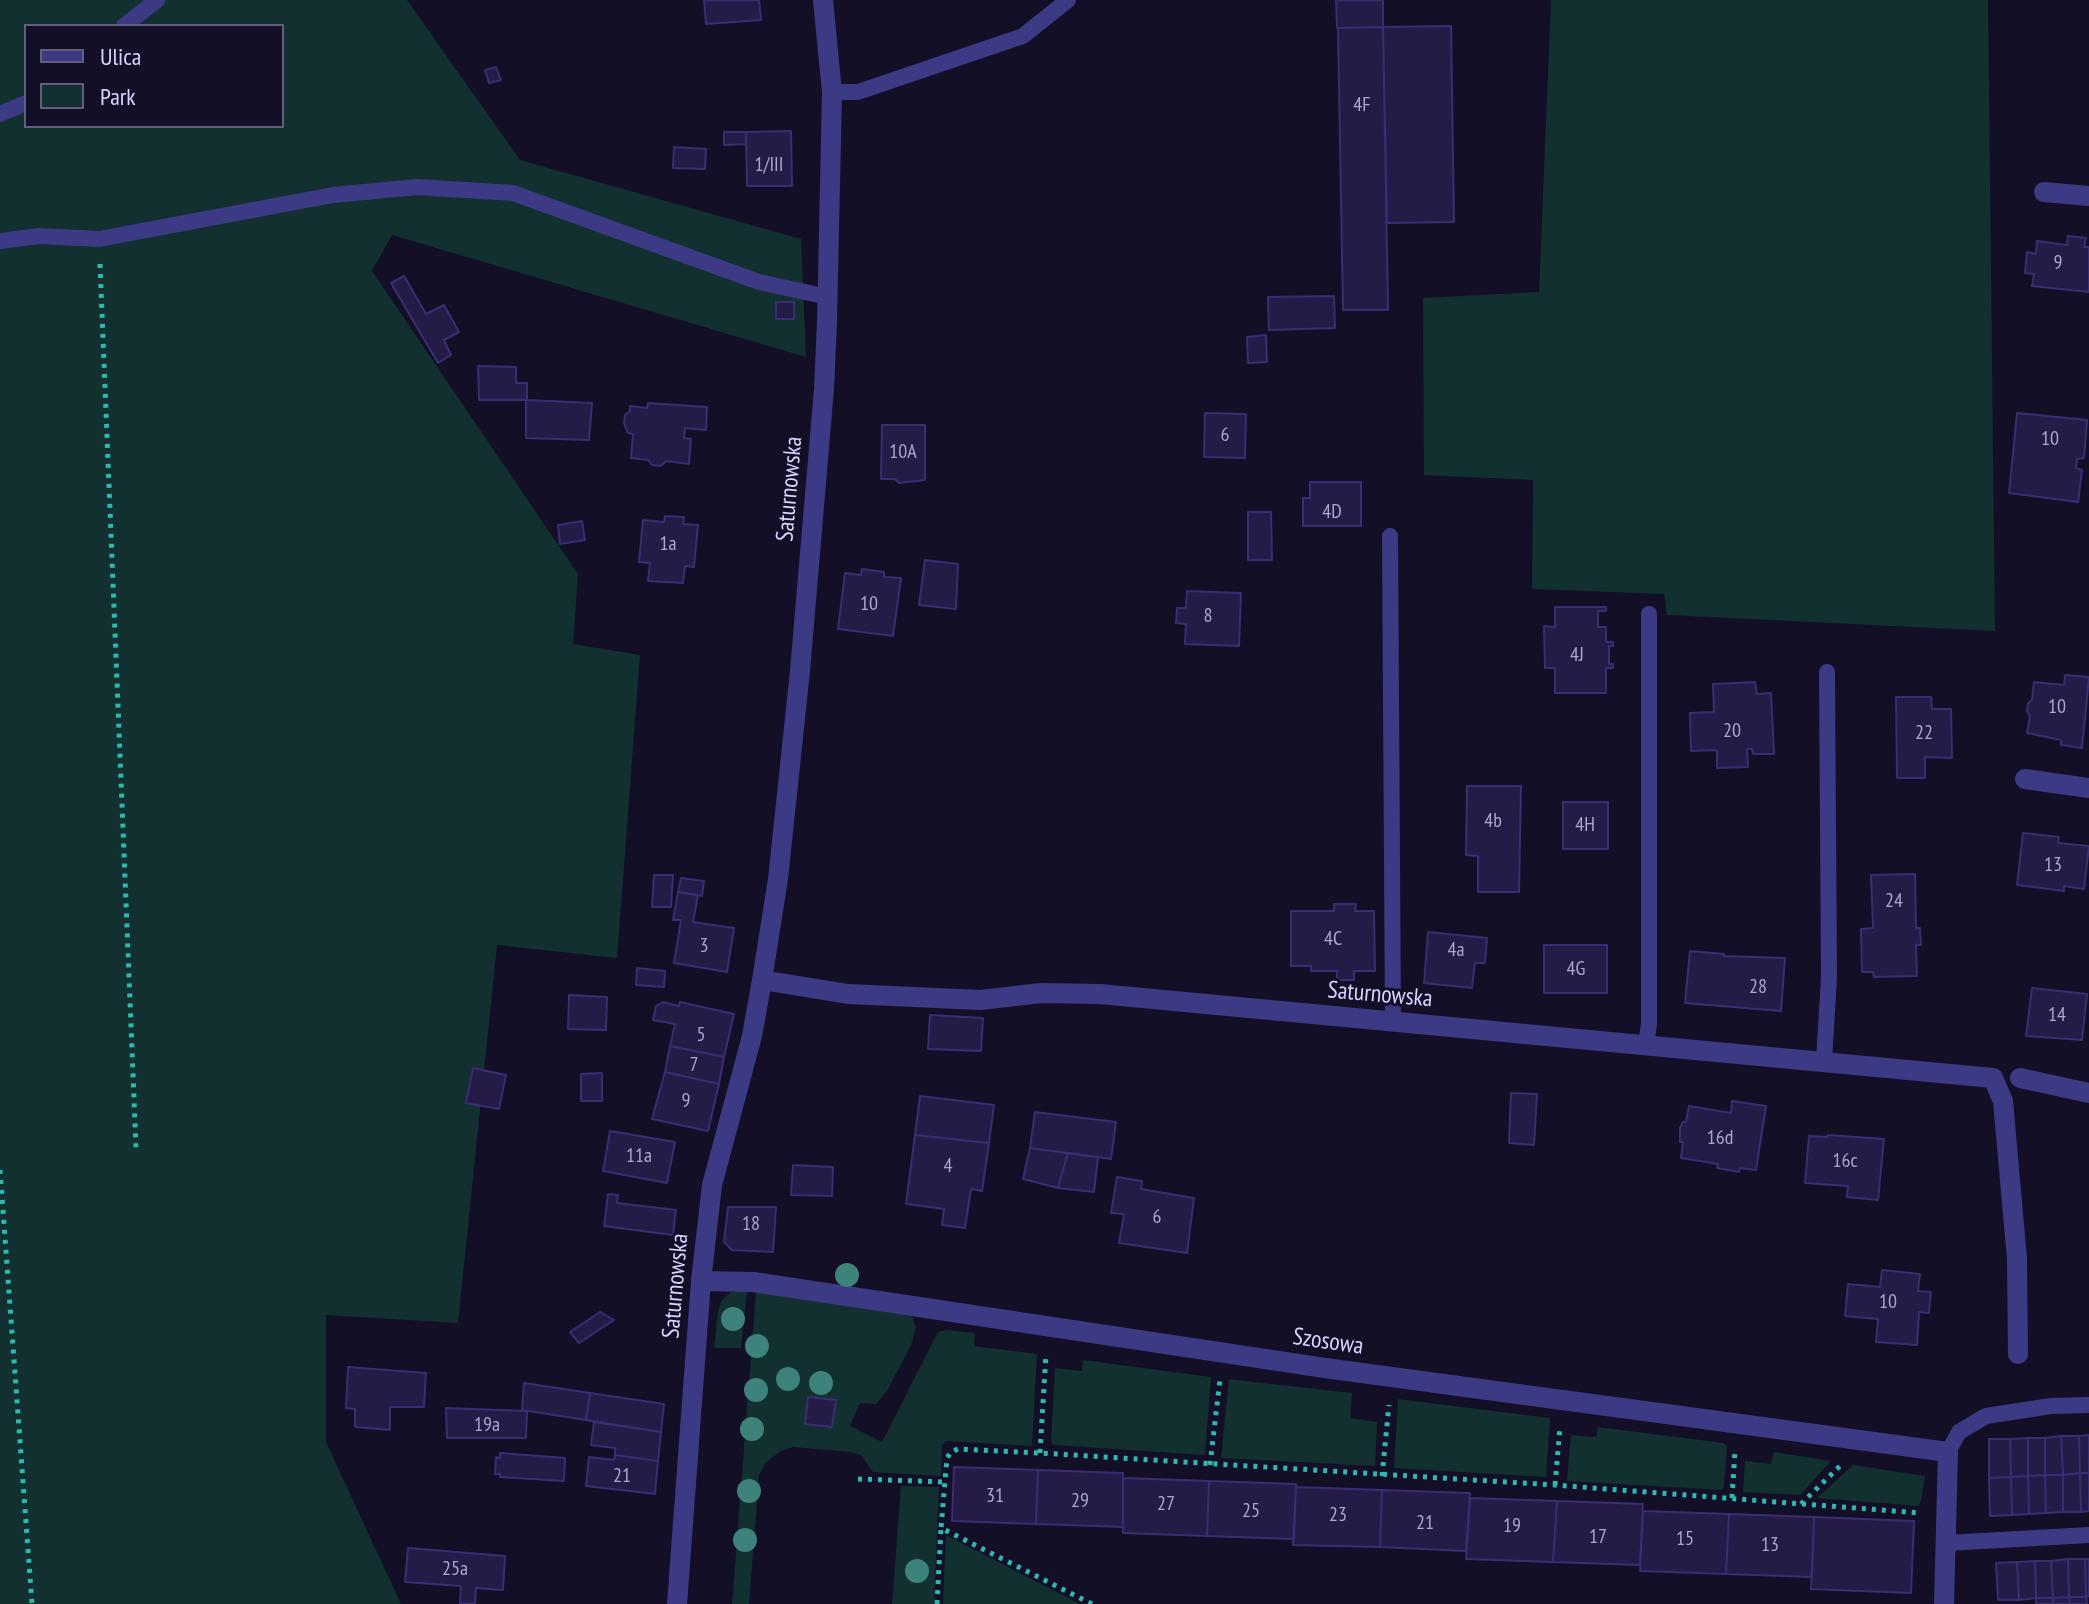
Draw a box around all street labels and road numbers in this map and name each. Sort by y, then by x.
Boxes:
street label: Saturnowska [771,435,809,543]
street label: Saturnowska [1326,976,1434,1014]
street label: Saturnowska [657,1232,695,1340]
street label: Szosowa [1291,1323,1365,1361]

